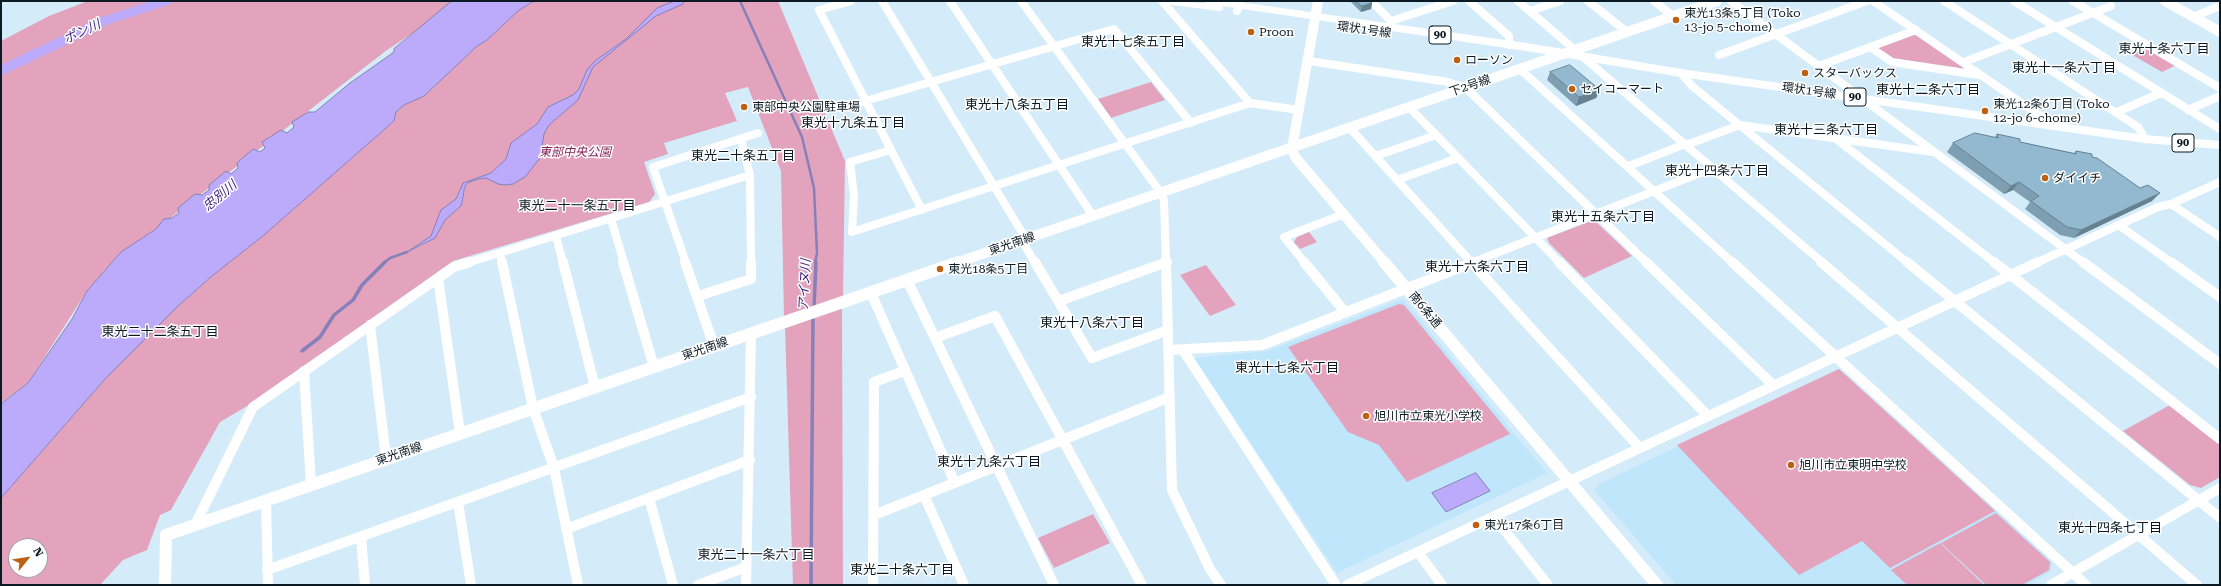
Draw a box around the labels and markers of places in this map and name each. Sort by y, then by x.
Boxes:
place label: 東光13条5丁目 (Toko 13-jo 5-chome) [1684,6,1801,34]
marker: 東光13条5丁目 (Toko 13-jo 5-chome) [1671,15,1681,25]
place label: Proon [1259,25,1294,39]
marker: Proon [1246,27,1256,37]
place label: ローソン [1465,53,1513,67]
marker: ローソン [1452,55,1462,65]
place label: スターバックス [1813,66,1897,80]
marker: スターバックス [1800,68,1810,78]
place label: セイコーマート [1580,82,1664,96]
marker: セイコーマート [1567,84,1577,94]
place label: 東光12条6丁目 (Toko 12-jo 6-chome) [1993,97,2110,125]
place label: 東部中央公園駐車場 [752,100,860,114]
marker: 東部中央公園駐車場 [739,102,749,112]
marker: 東光12条6丁目 (Toko 12-jo 6-chome) [1980,106,1990,116]
place label: ダイイチ [2053,171,2101,185]
marker: ダイイチ [2040,173,2050,183]
place label: 東光18条5丁目 [948,262,1028,276]
marker: 東光18条5丁目 [935,264,945,274]
place label: 旭川市立東光小学校 [1374,409,1482,423]
marker: 旭川市立東光小学校 [1361,411,1371,421]
place label: 旭川市立東明中学校 [1799,458,1907,472]
marker: 旭川市立東明中学校 [1786,460,1796,470]
place label: 東光17条6丁目 [1484,518,1564,532]
marker: 東光17条6丁目 [1471,520,1481,530]

